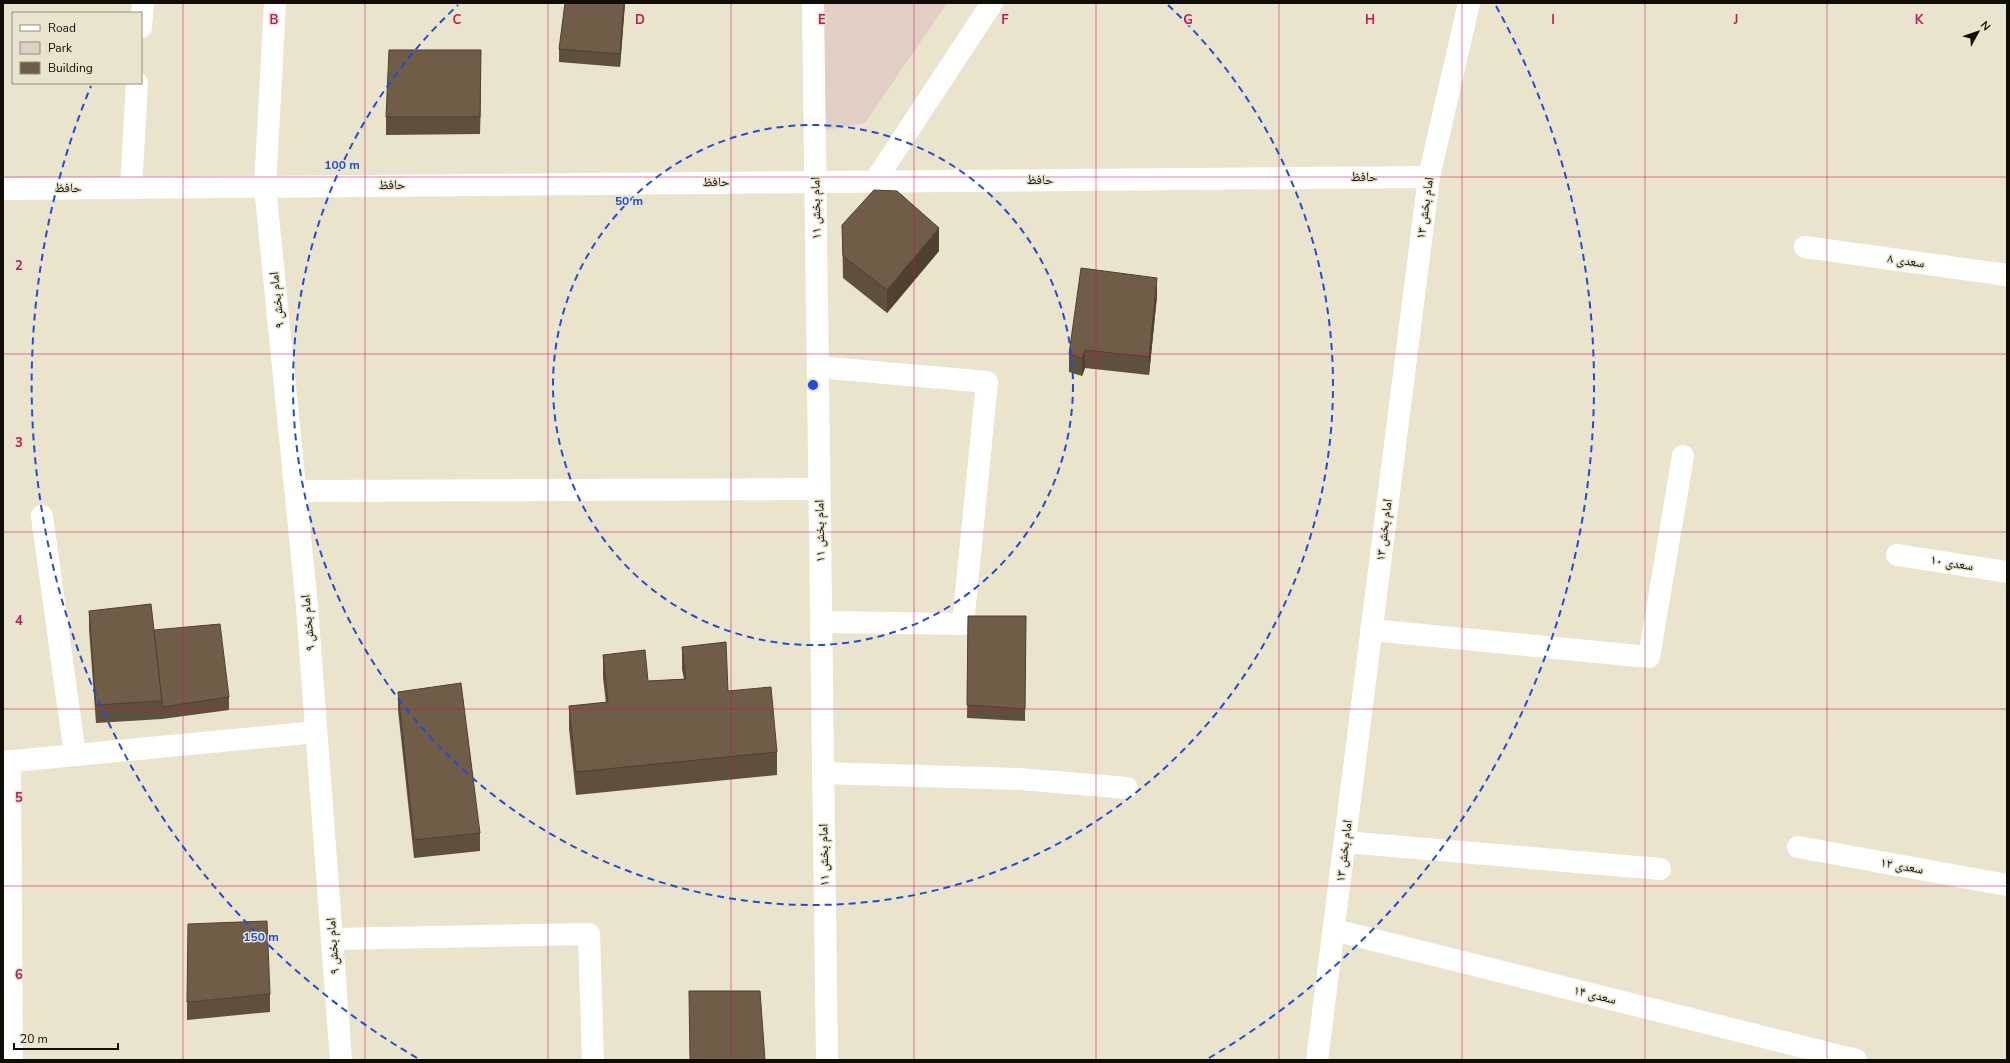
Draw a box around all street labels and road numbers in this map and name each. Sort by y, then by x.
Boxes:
street label: حافظ [1350,168,1378,186]
street label: حافظ [1026,171,1054,189]
street label: حافظ [702,173,730,191]
street label: حافظ [378,176,406,194]
street label: امام بخش ۱۳ [1412,176,1438,240]
street label: امام بخش ۱۱ [806,177,826,239]
street label: حافظ [54,179,82,197]
street label: سعدی ۸ [1886,249,1926,273]
street label: امام بخش ۹ [265,271,289,329]
street label: امام بخش ۱۳ [1371,498,1397,562]
street label: امام بخش ۱۱ [810,500,830,562]
street label: سعدی ۱۰ [1929,551,1975,575]
street label: امام بخش ۹ [297,594,319,652]
street label: امام بخش ۱۳ [1331,819,1357,883]
street label: امام بخش ۱۱ [814,824,834,886]
street label: سعدی ۱۲ [1879,853,1925,879]
street label: امام بخش ۹ [322,917,344,975]
street label: سعدی ۱۴ [1572,981,1618,1009]

